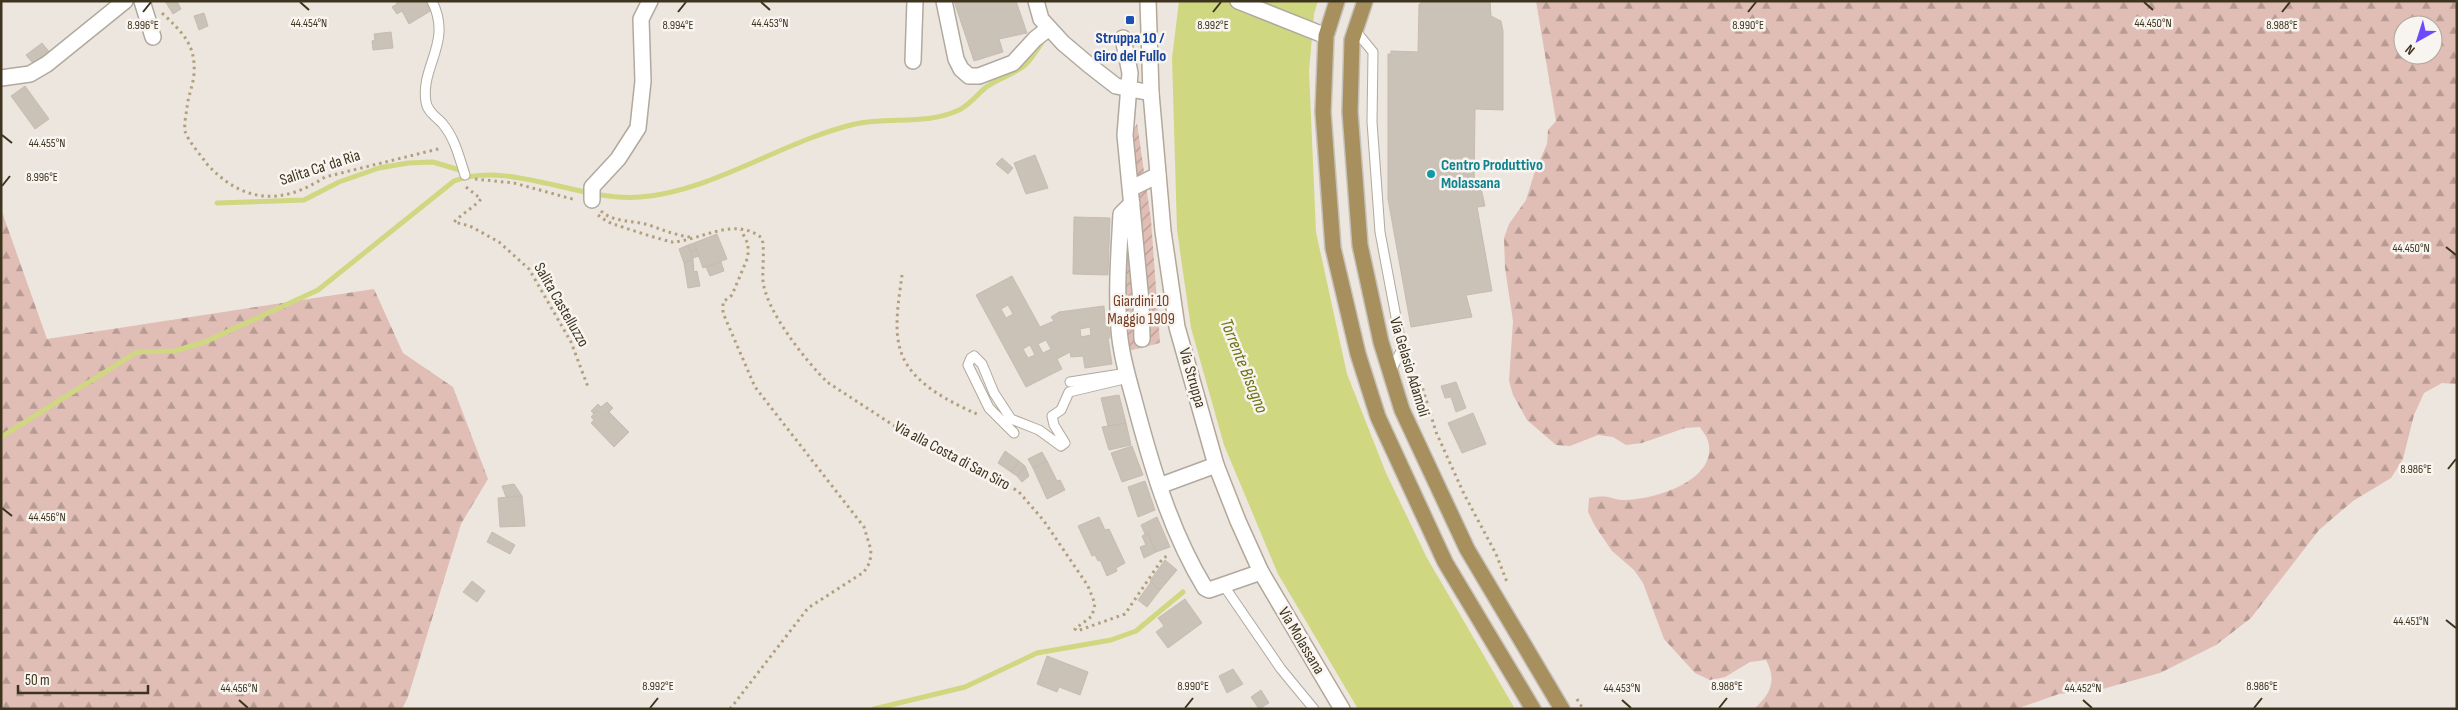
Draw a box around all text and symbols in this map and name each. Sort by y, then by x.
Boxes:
marker: Struppa 10 / Giro del Fullo [1124,14,1136,26]
north arrow [2393,15,2443,65]
text: 44.454°N [291,16,327,31]
text: 44.453°N [752,16,788,31]
text: 44.450°N [2134,16,2172,31]
text: 8.996°E [127,18,159,33]
text: 8.994°E [663,18,694,33]
text: 8.992°E [1197,18,1229,33]
text: 8.990°E [1732,18,1764,33]
text: 8.988°E [2266,18,2298,33]
place label: Struppa 10 / Giro del Fullo [1094,29,1166,66]
text: N [2402,41,2418,59]
text: 44.455°N [29,136,65,151]
street label: Salita Ca' da Ria [277,146,363,190]
place label: Centro Produttivo Molassana [1441,156,1543,193]
marker: Centro Produttivo Molassana [1425,168,1437,180]
text: 8.996°E [26,170,58,185]
text: 44.450°N [2392,241,2430,256]
street label: Salita Castelluzzo [529,260,593,350]
park label: Giardini 10 Maggio 1909 [1107,292,1175,329]
street label: Via Gelasio Adamoli [1385,315,1433,419]
water label: Torrente Bisagno [1216,316,1273,417]
street label: Via Struppa [1174,346,1210,410]
street label: Via alla Costa di San Siro [891,417,1013,495]
text: 8.986°E [2400,462,2432,477]
text: 44.456°N [28,510,66,525]
street label: Via Molassana [1274,604,1328,678]
text: 44.451°N [2393,614,2429,629]
scale bar [18,662,148,694]
text: 50 m [25,671,50,690]
text: 8.992°E [642,679,674,694]
text: 8.990°E [1177,679,1209,694]
text: 8.988°E [1711,679,1743,694]
text: 8.986°E [2246,679,2278,694]
text: 44.456°N [220,681,258,696]
text: 44.453°N [1604,681,1640,696]
text: 44.452°N [2065,681,2101,696]

